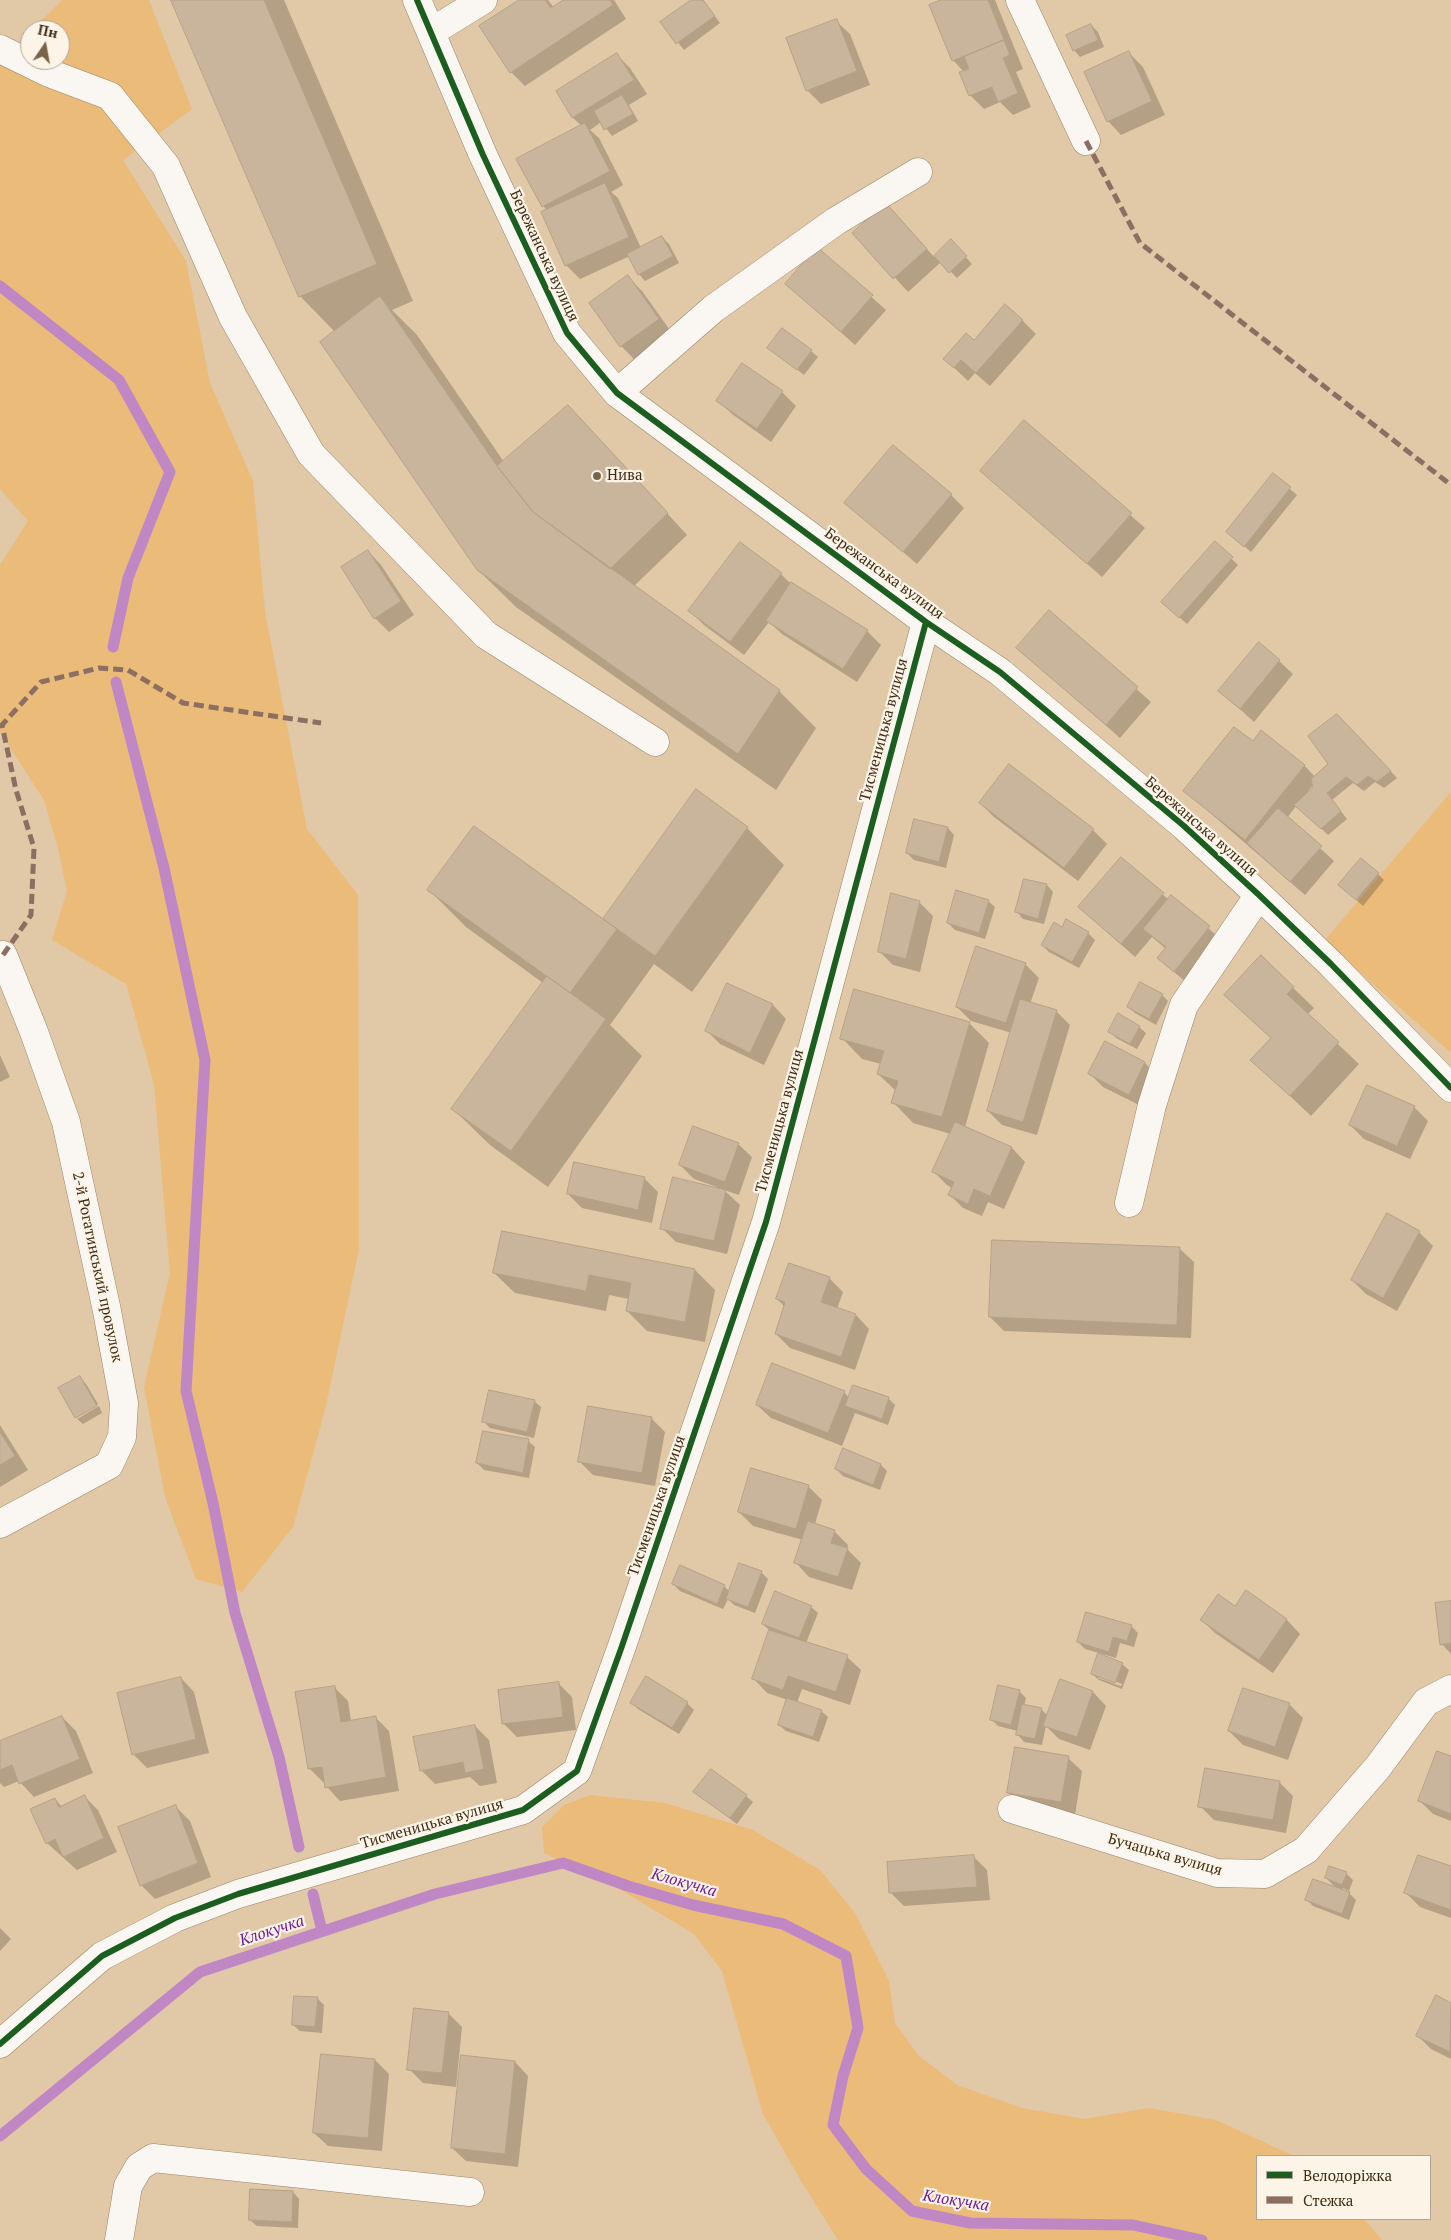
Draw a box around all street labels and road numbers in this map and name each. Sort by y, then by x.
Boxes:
street label: Бережанська вулиця [506,187,582,325]
street label: Бережанська вулиця [821,525,947,623]
street label: Тисменицька вулиця [856,656,912,804]
street label: Бережанська вулиця [1141,773,1261,881]
street label: Тисменицька вулиця [752,1047,808,1195]
street label: 2-й Рогатинський провулок [68,1170,126,1364]
street label: Тисменицька вулиця [624,1433,690,1579]
street label: Тисменицька вулиця [359,1795,505,1853]
street label: Бучацька вулиця [1106,1830,1224,1880]

